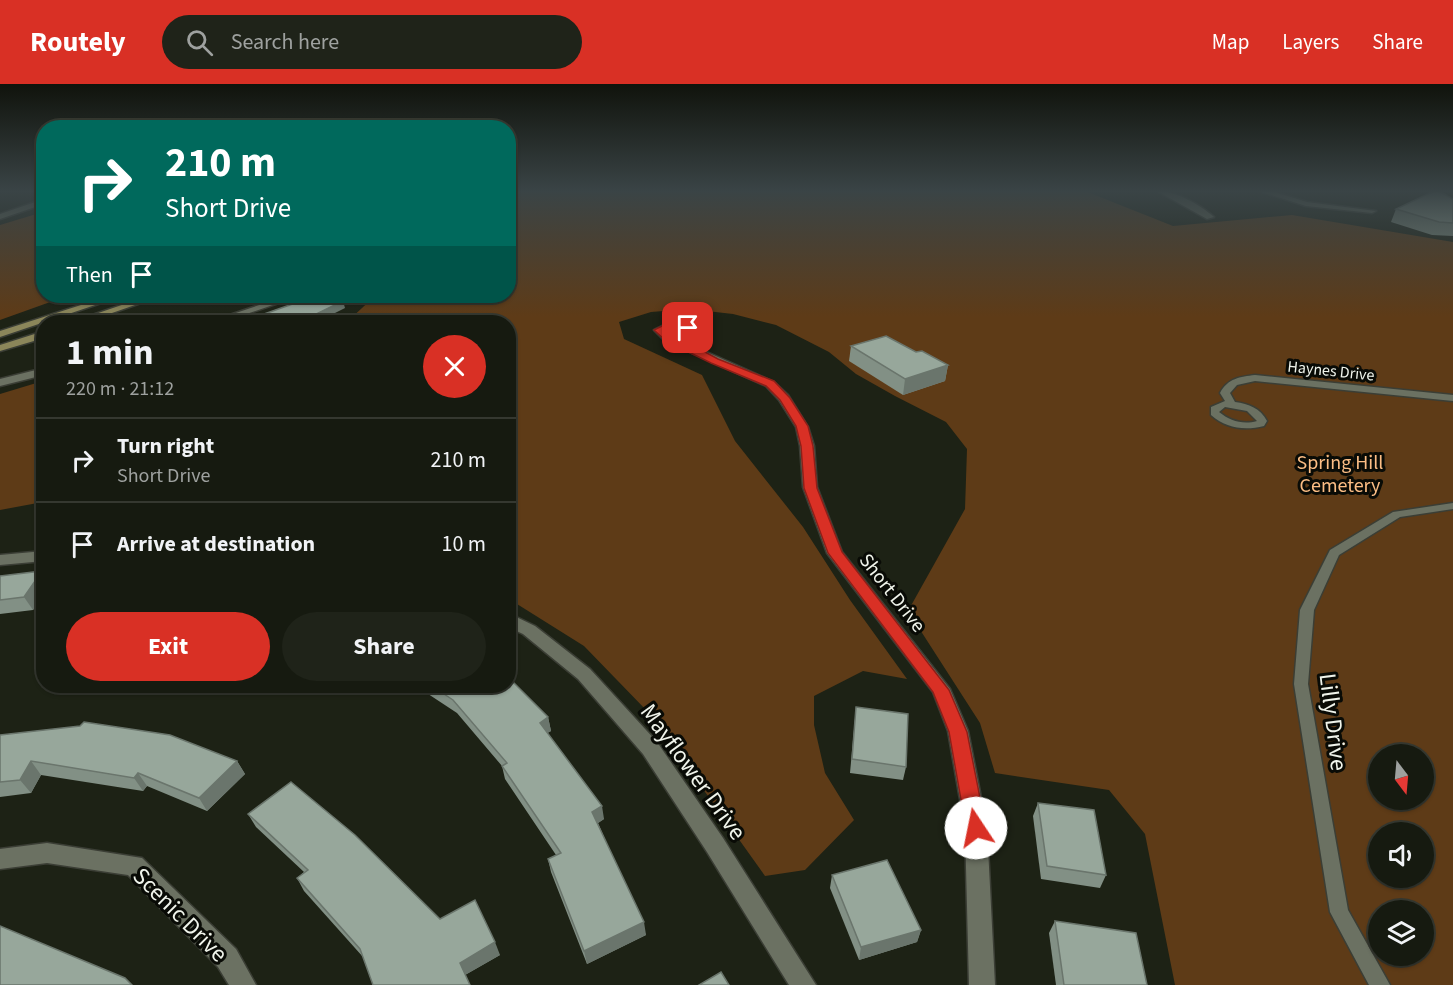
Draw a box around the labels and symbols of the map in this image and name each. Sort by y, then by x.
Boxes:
pin [662,302,713,353]
street label: Haynes Drive [1286,356,1376,387]
park label: Spring Hill Cemetery [1297,449,1383,500]
street label: Short Drive [852,548,932,638]
street label: Lilly Drive [1310,671,1356,773]
street label: Mayflower Drive [632,697,754,847]
north arrow [1368,744,1434,810]
position arrow [944,796,1008,860]
street label: Scenic Drive [125,860,235,970]

